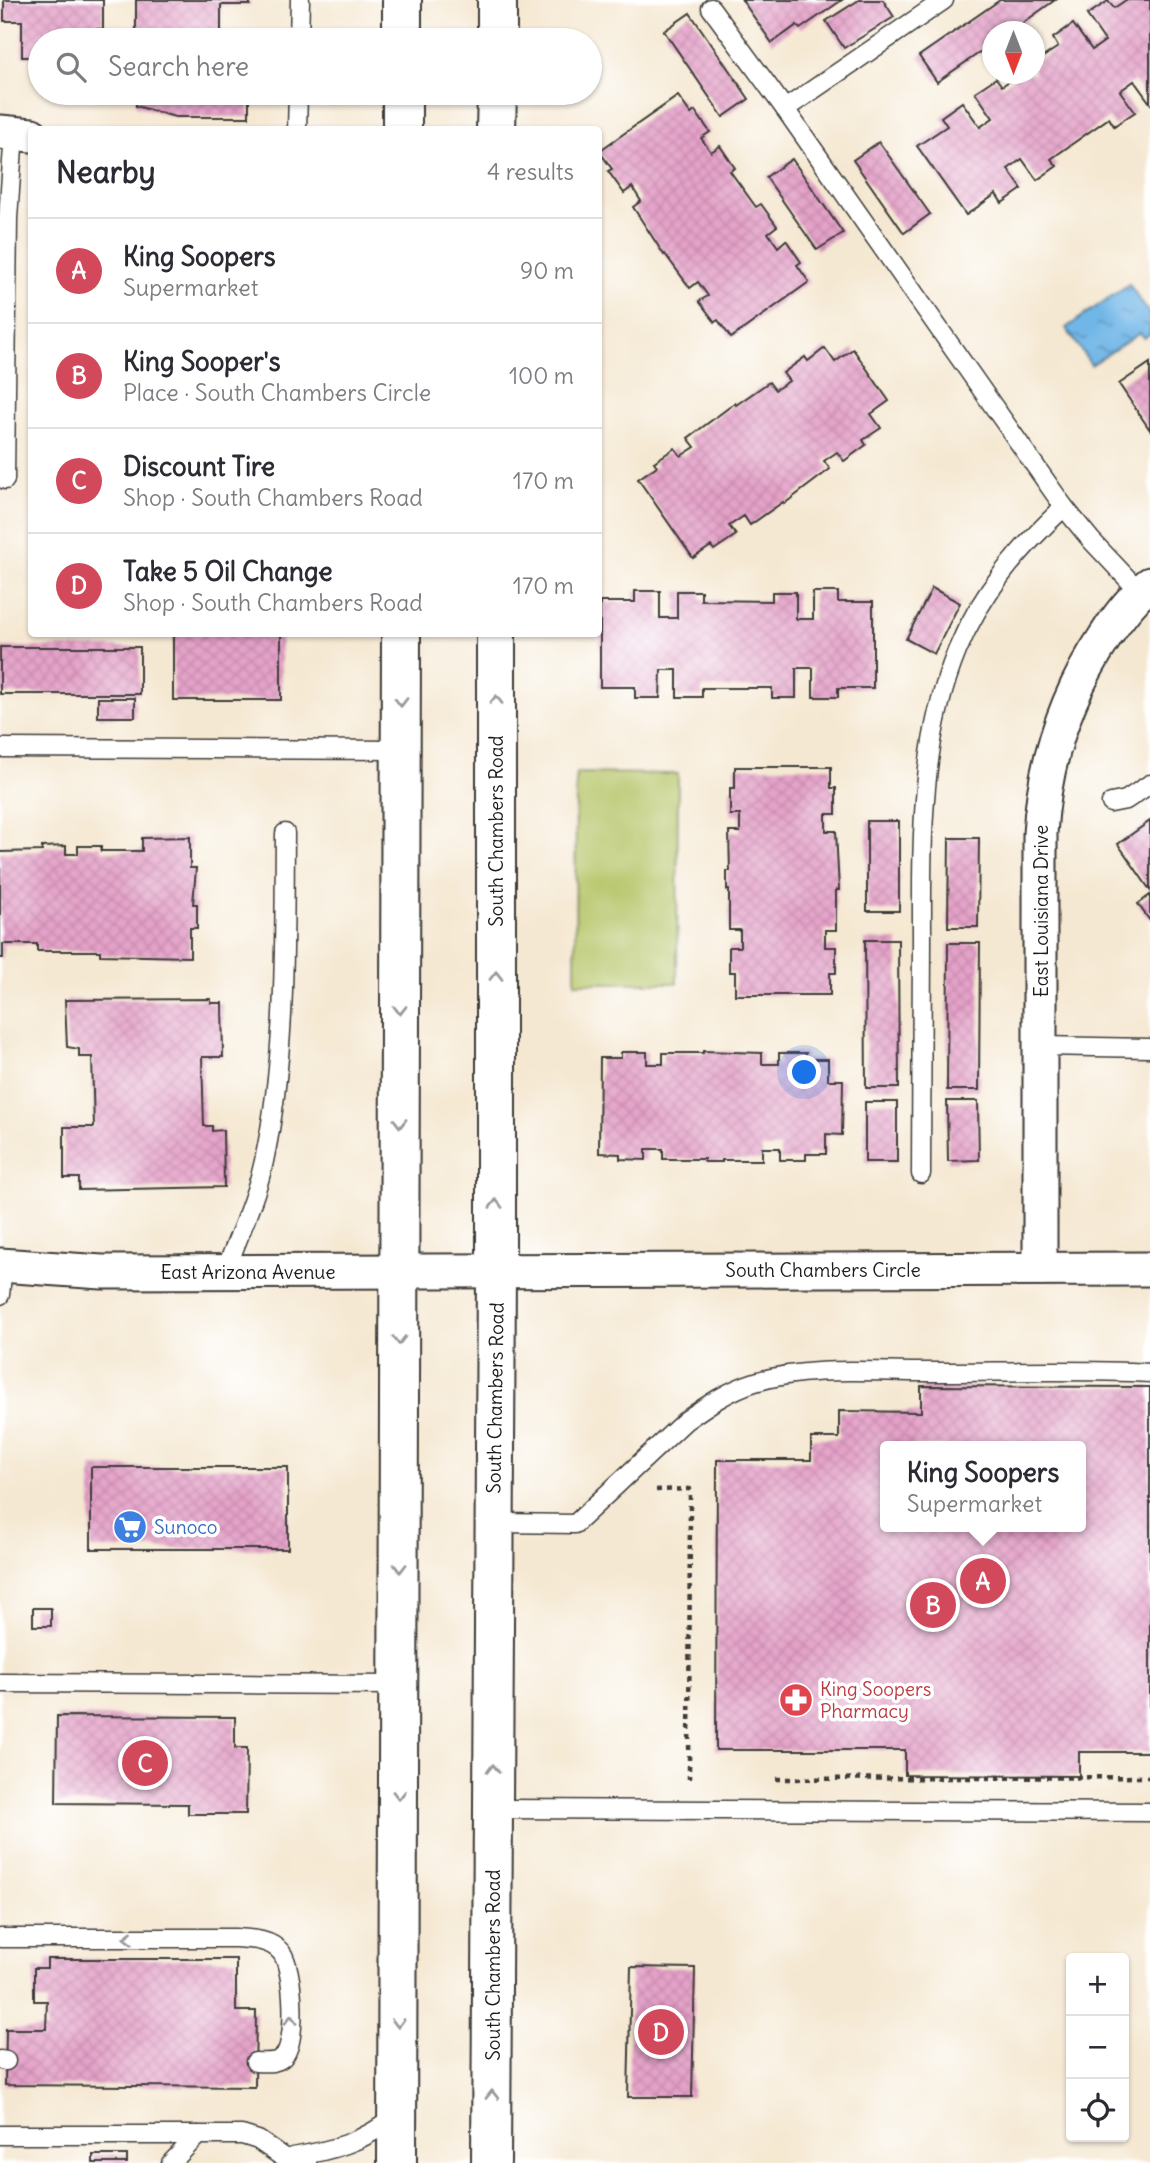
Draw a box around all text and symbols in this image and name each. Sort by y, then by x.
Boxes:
north arrow [982,21,1045,84]
search box [28,28,602,105]
icon: search [52,48,90,86]
text: Search here [108,50,249,83]
text: Nearby [56,153,156,191]
text: 4 results [487,157,574,186]
text: King Soopers [123,240,276,273]
text: A [72,256,86,285]
text: 90 m [520,256,574,285]
text: Supermarket [123,273,259,302]
text: King Sooper's [123,345,281,378]
text: B [71,361,87,390]
text: 100 m [509,361,574,390]
text: Place · South Chambers Circle [123,378,431,407]
text: Discount Tire [123,450,275,483]
text: C [71,466,87,495]
text: 170 m [513,466,574,495]
text: Shop · South Chambers Road [123,483,423,512]
text: Take 5 Oil Change [123,555,333,588]
text: D [71,571,87,600]
text: 170 m [513,571,574,600]
text: Shop · South Chambers Road [123,588,423,617]
one-way arrow [488,694,504,704]
one-way arrow [393,697,409,707]
street label: South Chambers Road [484,735,508,927]
street label: East Louisiana Drive [1029,825,1053,997]
one-way arrow [488,970,504,981]
one-way arrow [392,1005,408,1016]
your location [787,1055,821,1089]
one-way arrow [392,1118,407,1129]
one-way arrow [488,1198,504,1208]
street label: South Chambers Circle [725,1258,921,1282]
street label: East Arizona Avenue [160,1260,336,1284]
street label: South Chambers Road [481,1302,509,1494]
one-way arrow [391,1335,407,1346]
popup [880,1441,1086,1532]
text: King Soopers [907,1456,1059,1489]
text: Supermarket [907,1489,1042,1518]
supermarket icon: Sunoco [111,1508,149,1546]
place label: Sunoco [154,1515,218,1539]
pin: A [960,1555,1006,1607]
one-way arrow [392,1563,408,1573]
pin: B [910,1579,956,1631]
place label: King Soopers Pharmacy [820,1677,932,1723]
pharmacy icon: King Soopers Pharmacy [777,1681,815,1719]
pin: C [122,1737,168,1789]
one-way arrow [485,1764,501,1774]
one-way arrow [391,1790,407,1801]
street label: South Chambers Road [481,1869,505,2061]
one-way arrow [122,1930,132,1946]
map controls [1066,1953,1129,2142]
button: + [1066,1953,1129,2016]
pin: D [638,2006,684,2058]
one-way arrow [283,2014,299,2025]
button: − [1066,2016,1129,2079]
one-way arrow [390,2018,406,2028]
button: locate [1066,2079,1129,2142]
one-way arrow [484,2089,500,2100]

